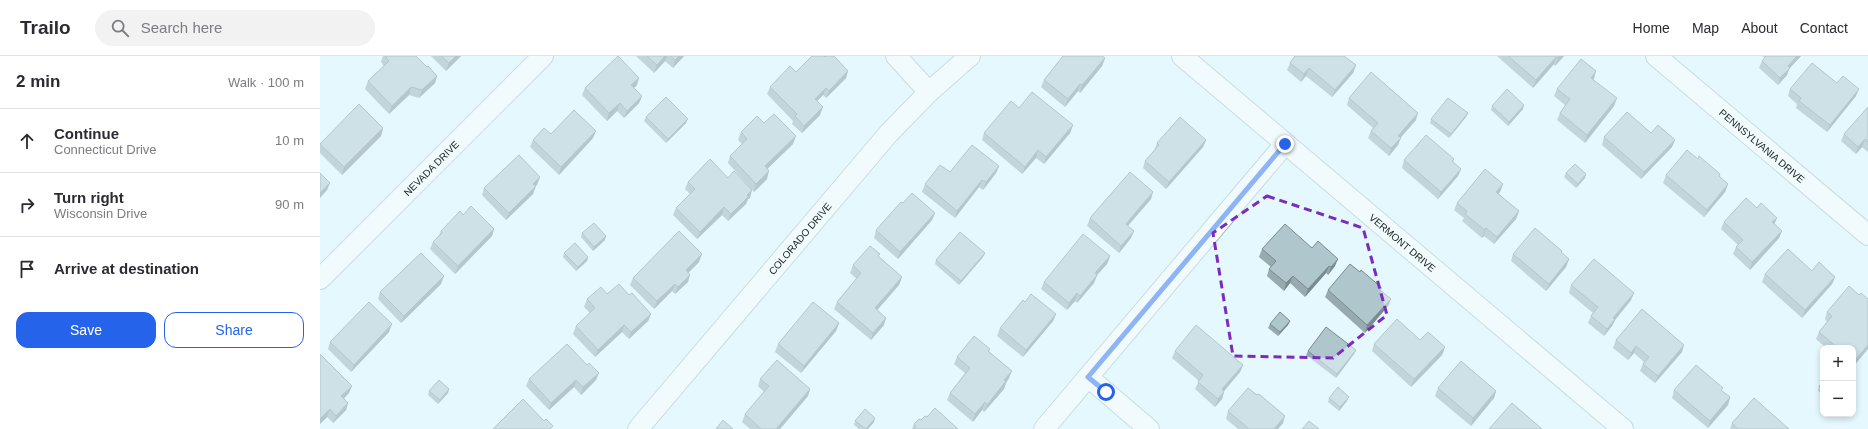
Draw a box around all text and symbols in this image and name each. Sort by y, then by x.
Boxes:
search box [95,10,375,46]
text: Trailo [20,17,71,38]
icon: search [109,17,131,39]
text: Search here [141,19,222,36]
text: Home [1633,20,1670,36]
text: Map [1692,20,1719,36]
text: About [1741,20,1778,36]
text: Contact [1800,20,1848,36]
text: 2 min [16,72,60,91]
text: Walk · 100 m [228,75,304,90]
street label: PENNSYLVANIA DRIVE [1717,107,1807,185]
text: Continue [54,125,119,142]
icon: ahead [16,130,38,152]
text: 10 m [275,133,304,148]
route end [1276,135,1294,153]
street label: NEVADA DRIVE [402,138,461,198]
text: Connecticut Drive [54,142,157,157]
text: Turn right [54,189,124,206]
icon: right [16,194,38,216]
text: 90 m [275,197,304,212]
street label: COLORADO DRIVE [767,200,834,277]
text: Wisconsin Drive [54,206,147,221]
street label: VERMONT DRIVE [1367,212,1438,274]
icon: arrive [16,258,38,280]
text: Arrive at destination [54,260,199,277]
button: Save [16,312,156,348]
button: Share [164,312,304,348]
map controls [1820,345,1856,417]
button: + [1820,345,1856,381]
button: − [1820,381,1856,417]
route start [1097,383,1115,401]

